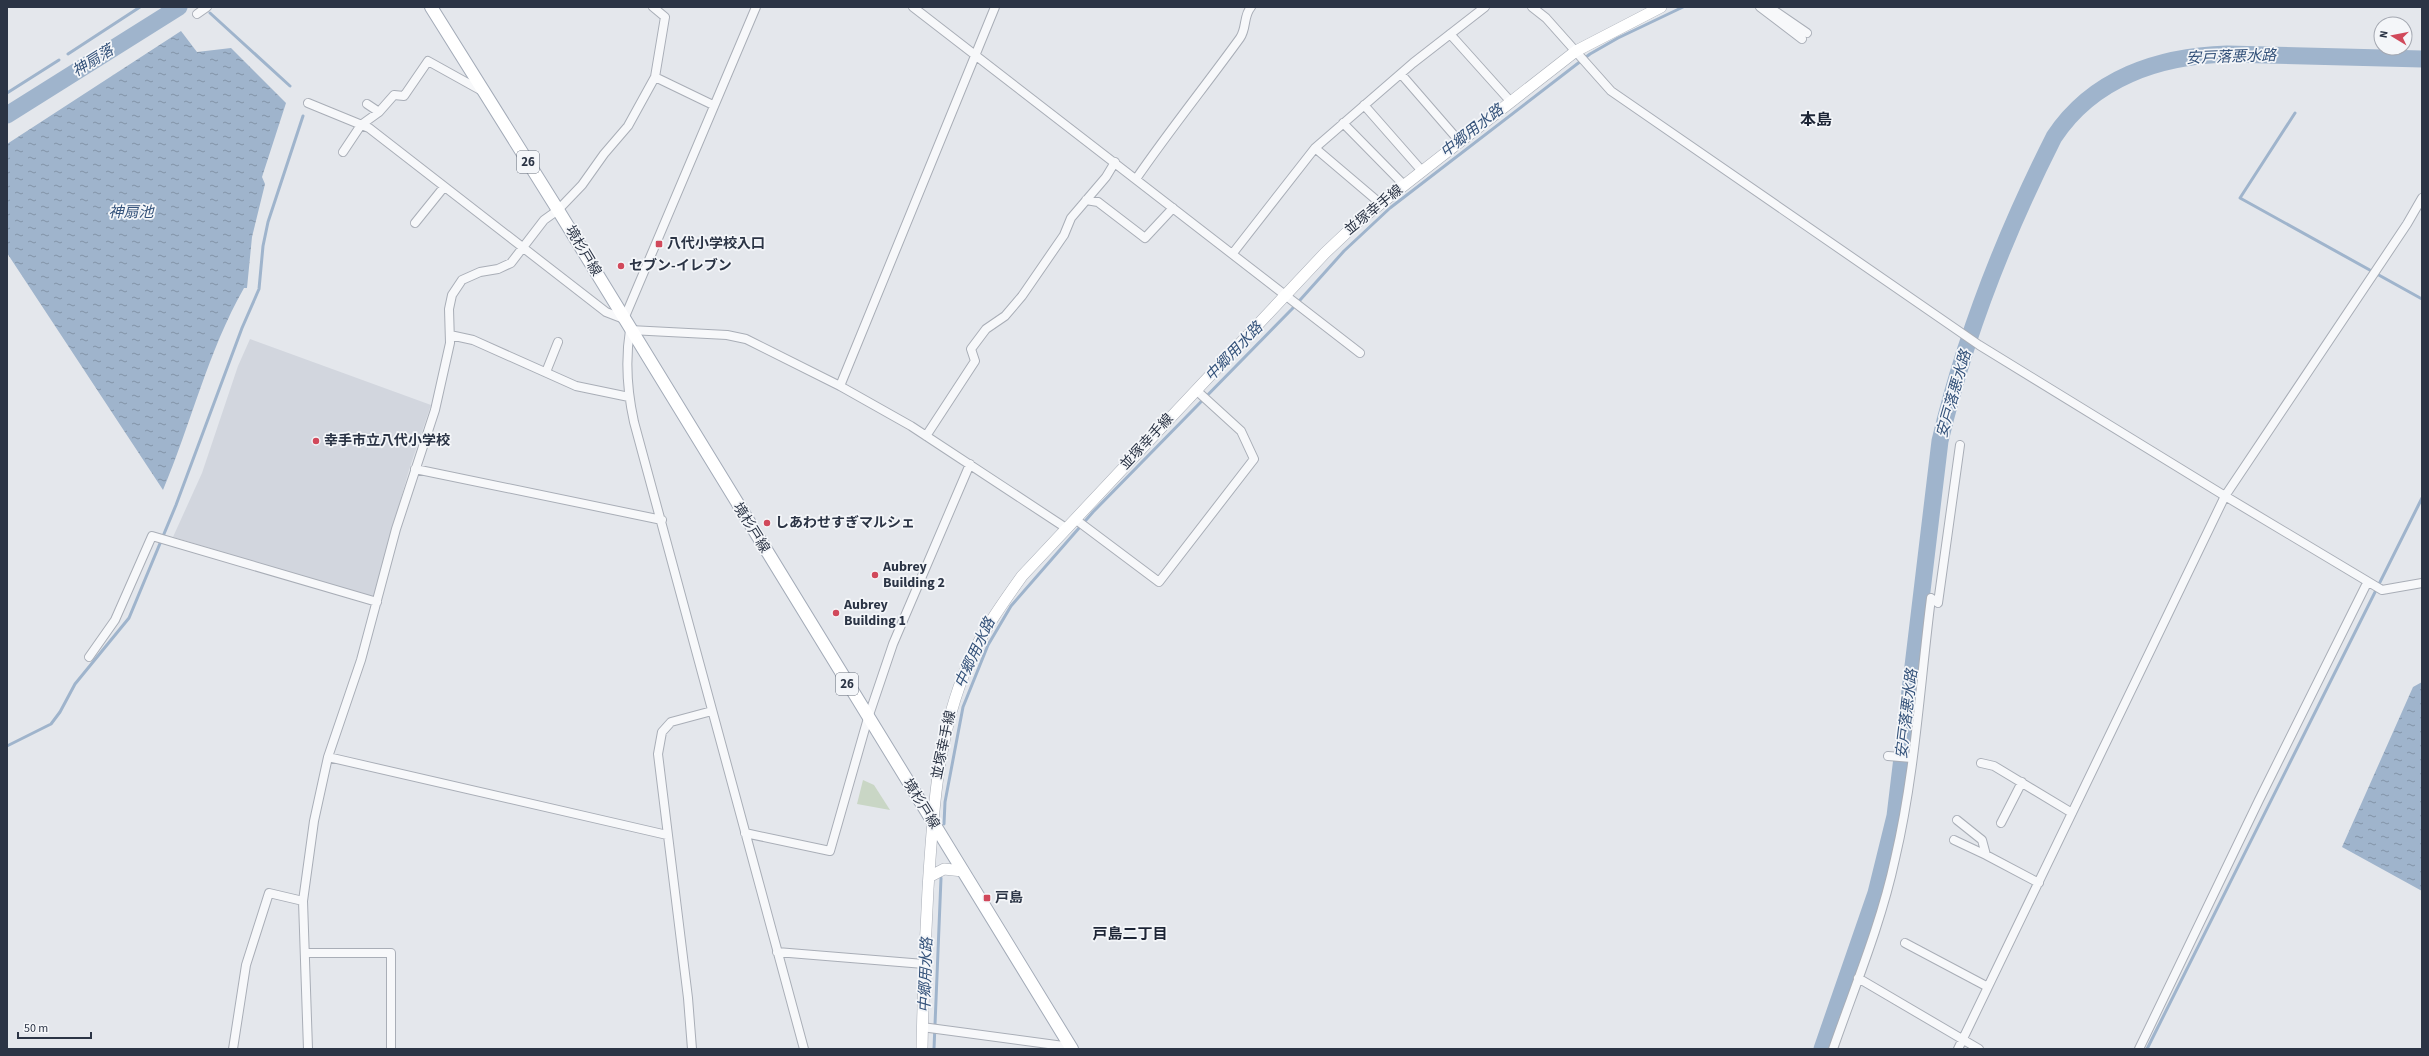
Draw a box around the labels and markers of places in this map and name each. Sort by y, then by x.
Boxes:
place label: 八代小学校入口 [667,234,765,254]
marker: 八代小学校入口 [654,239,664,249]
place label: セブン-イレブン [629,256,732,276]
marker: セブン-イレブン [616,261,626,271]
place label: 幸手市立八代小学校 [324,431,450,451]
marker: 幸手市立八代小学校 [311,436,321,446]
place label: しあわせすぎマルシェ [775,513,915,533]
marker: しあわせすぎマルシェ [762,518,772,528]
place label: Aubrey Building 2 [882,557,945,593]
marker: Aubrey Building 2 [870,570,880,580]
place label: Aubrey Building 1 [843,595,906,631]
marker: Aubrey Building 1 [831,608,841,618]
place label: 戸島 [995,888,1023,908]
marker: 戸島 [982,893,992,903]

